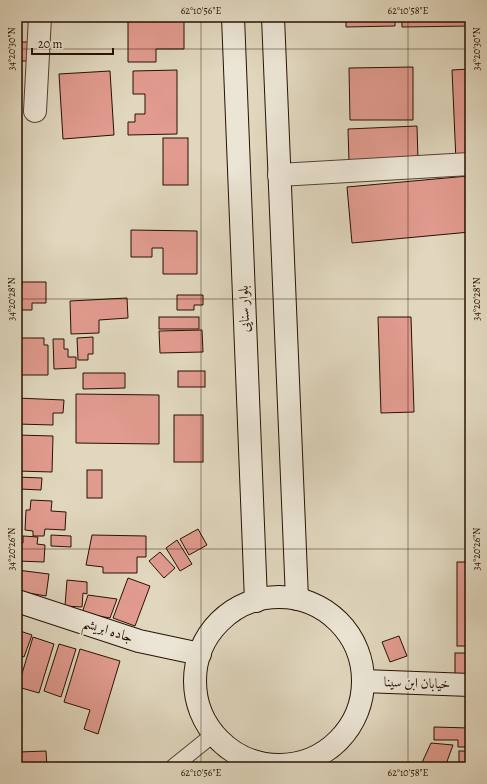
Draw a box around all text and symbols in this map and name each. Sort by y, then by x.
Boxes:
text: 62°10'56"E [181,4,221,17]
text: 62°10'58"E [388,4,429,17]
text: 34°20'30"N [5,27,18,71]
text: 34°20'30"N [470,27,483,71]
scale bar [32,30,113,56]
text: 20 m [38,36,62,52]
text: 34°20'28"N [5,277,18,321]
text: 34°20'28"N [470,277,483,321]
street label: بلوار سنایی [234,285,254,333]
text: 34°20'26"N [5,527,18,571]
text: 34°20'26"N [470,527,483,571]
street label: جاده ابریشم [79,613,136,651]
street label: خیابان ابن سینا [383,672,451,694]
text: 62°10'56"E [181,766,221,779]
text: 62°10'58"E [388,766,429,779]

